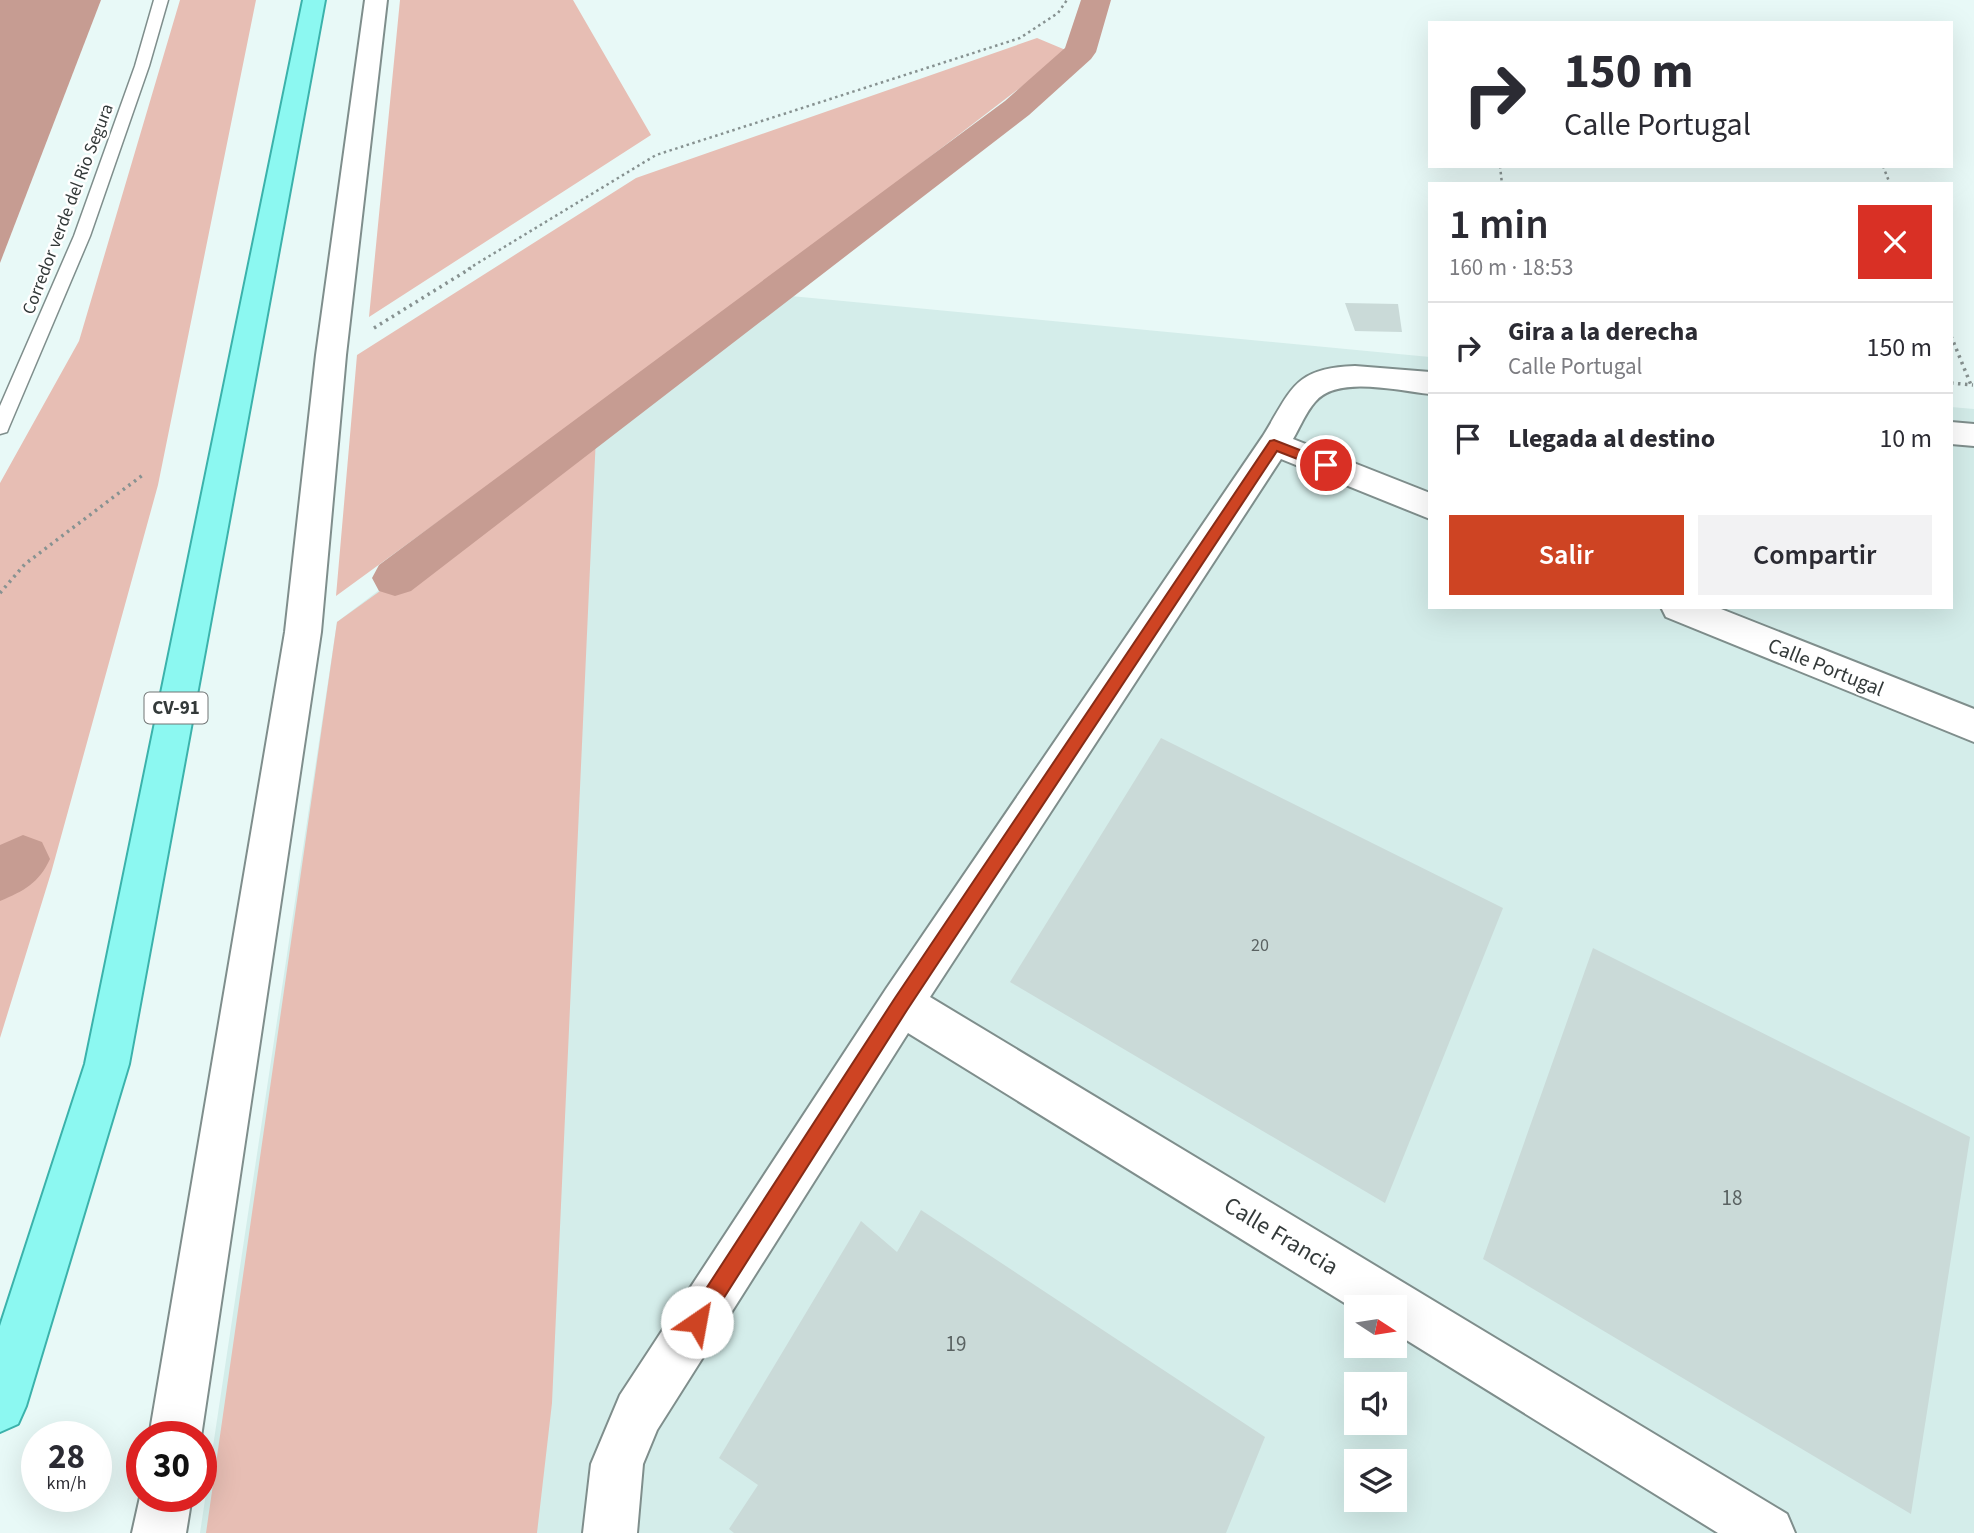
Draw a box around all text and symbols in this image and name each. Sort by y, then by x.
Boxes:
text: 150 m [1564,37,1693,107]
icon: right [1449,49,1540,140]
street label: Corredor verde del Rio Segura [16,100,120,318]
text: Calle Portugal [1564,102,1751,148]
text: 1 min [1449,195,1549,255]
button: close [1858,205,1932,279]
text: 160 m · 18:53 [1449,251,1573,284]
text: Gira a la derecha [1508,313,1698,350]
icon: right [1449,329,1487,367]
text: 150 m [1866,329,1932,366]
text: Calle Portugal [1508,350,1642,383]
icon: arrive [1449,420,1487,458]
text: Llegada al destino [1508,420,1715,457]
text: 10 m [1879,420,1932,457]
pin [1296,435,1356,495]
icon: arrive [1307,446,1345,484]
button: Salir [1449,515,1684,595]
button: Compartir [1698,515,1932,595]
street label: Calle Portugal [1764,630,1888,704]
road number: CV-91 [144,692,208,723]
house number: 20 [1251,933,1269,958]
house number: 18 [1722,1183,1742,1213]
street label: Calle Francia [1217,1188,1345,1284]
position arrow [660,1285,734,1359]
north arrow [1344,1295,1407,1358]
map controls [1344,1295,1407,1512]
house number: 19 [946,1329,966,1359]
button: sound [1344,1372,1407,1435]
speed limit sign: 30 [126,1421,217,1512]
text: 28 [48,1432,85,1482]
button: layers [1344,1449,1407,1512]
text: km/h [47,1471,86,1496]

